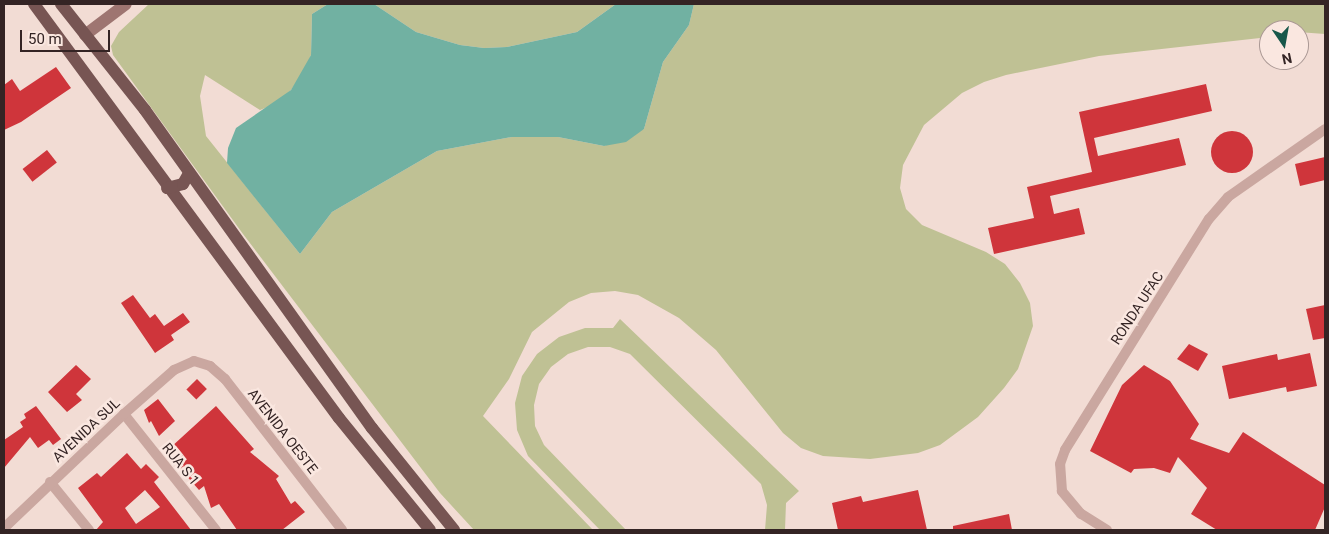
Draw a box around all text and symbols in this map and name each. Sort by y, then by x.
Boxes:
scale bar [22,20,112,52]
north arrow [1259,20,1309,70]
text: 50 m [28,30,62,48]
text: N [1280,50,1293,68]
street label: RONDA UFAC [1107,268,1167,348]
street label: AVENIDA OESTE [245,385,321,477]
street label: AVENIDA SUL [49,395,123,465]
street label: RUA S 1 [159,439,203,489]

